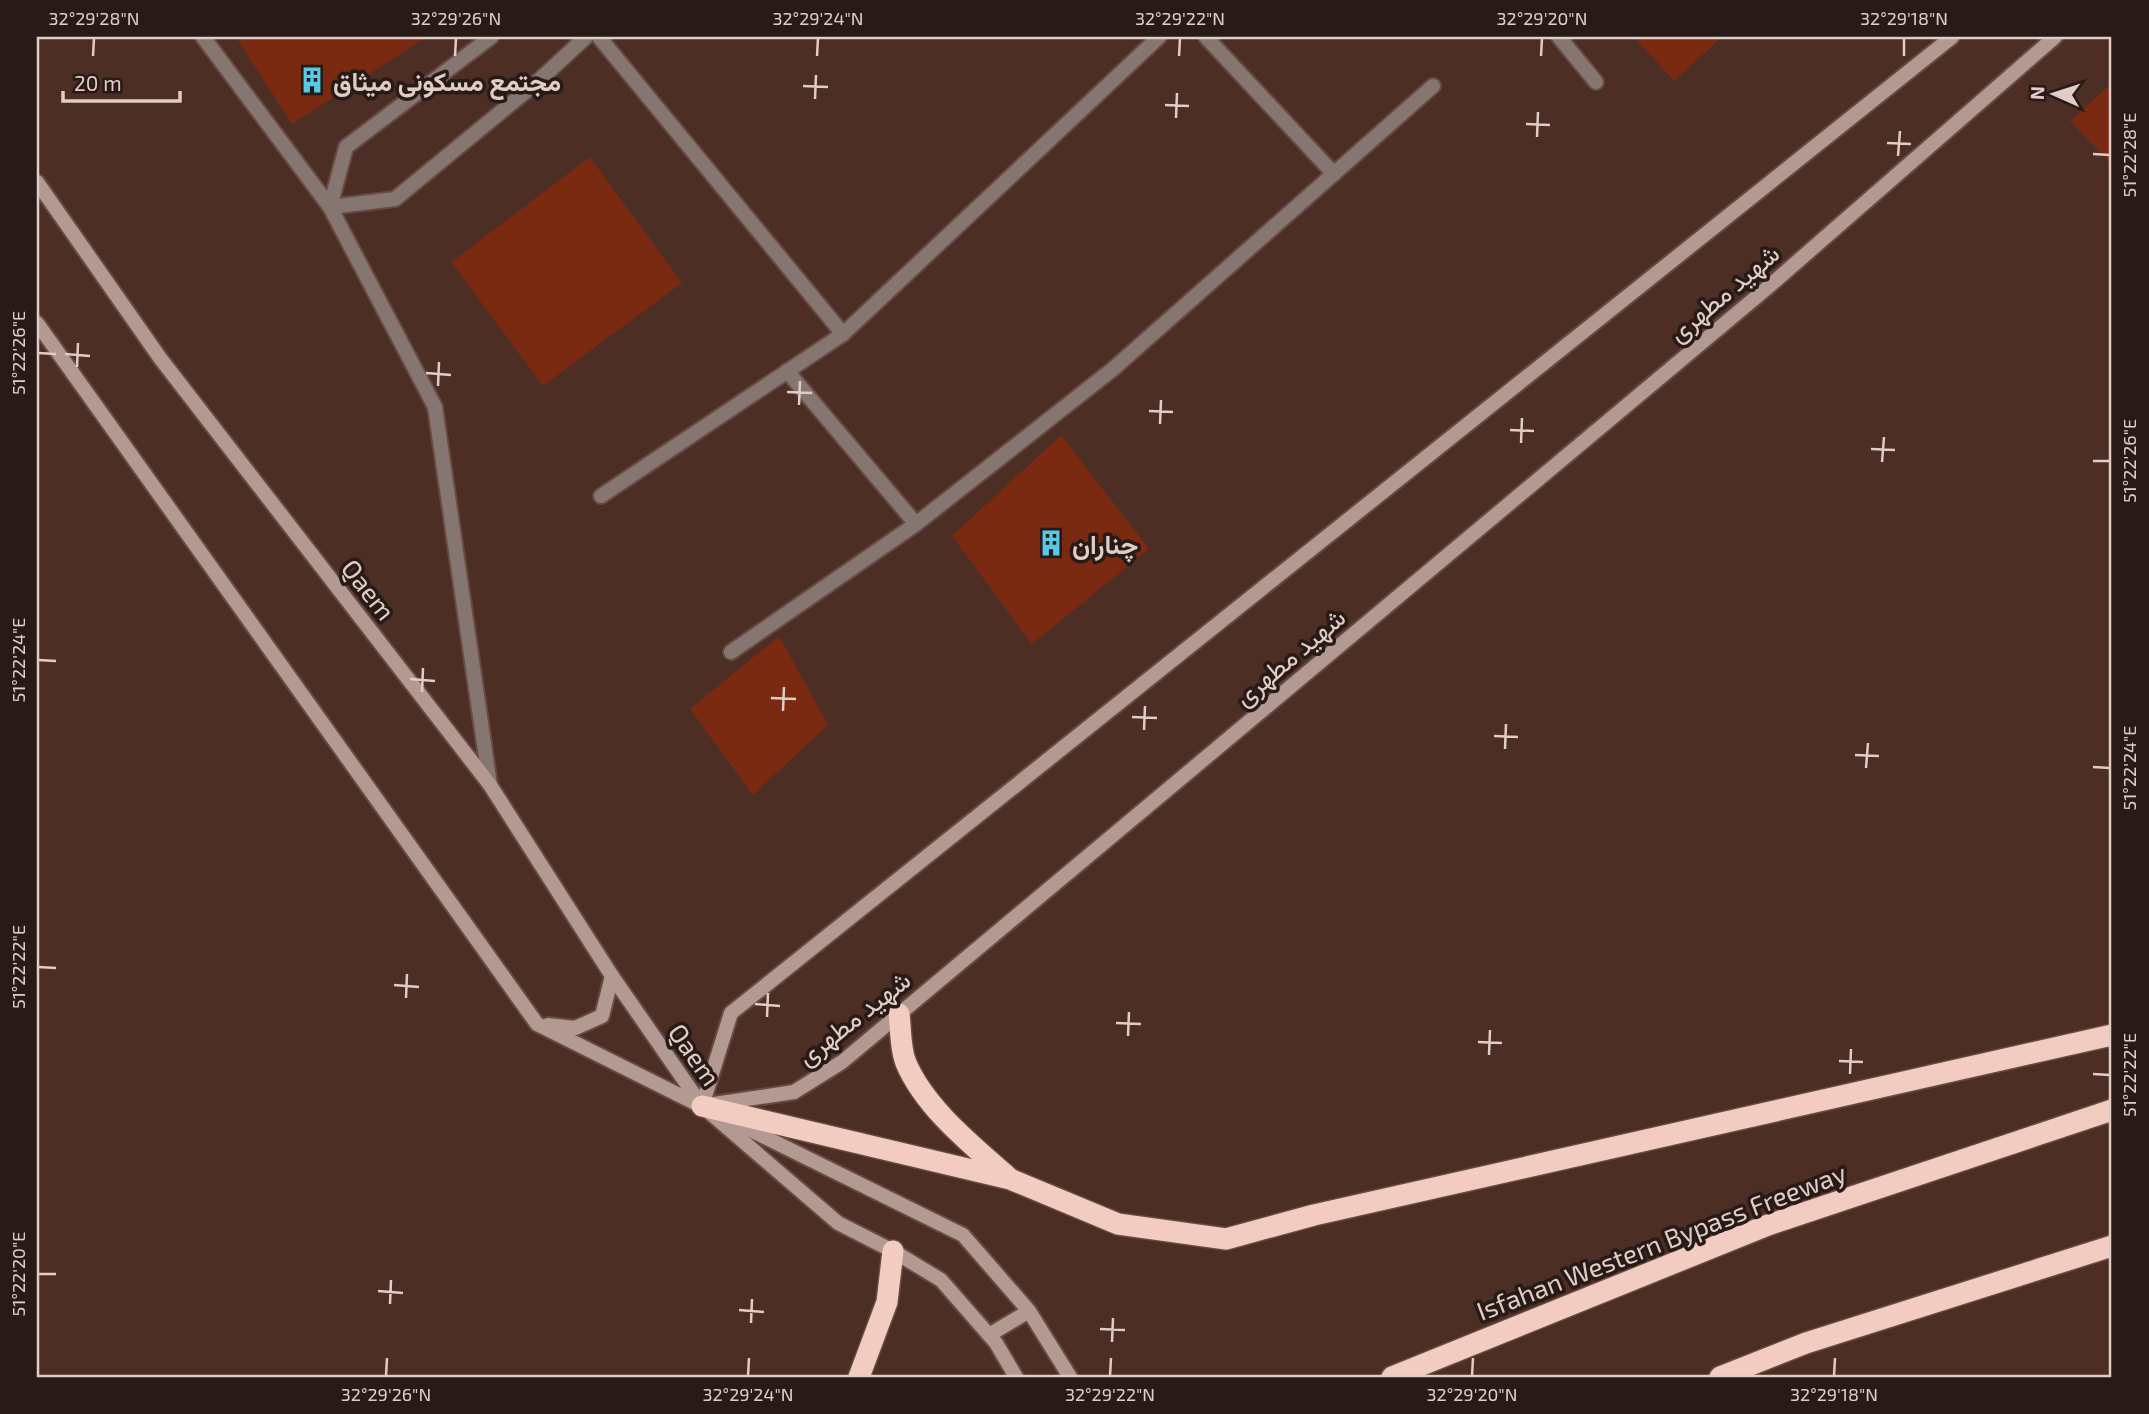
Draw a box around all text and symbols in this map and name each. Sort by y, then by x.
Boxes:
text: 32°29'28"N [49,7,139,29]
text: 32°29'26"N [411,7,501,29]
text: 32°29'24"N [773,7,864,29]
text: 32°29'22"N [1135,7,1225,29]
text: 32°29'20"N [1497,7,1587,29]
text: 32°29'18"N [1860,7,1948,29]
scale bar [63,60,180,104]
north arrow [2020,60,2090,130]
building icon: مجتمع مسکونی میثاق [297,65,327,95]
place label: مجتمع مسکونی میثاق [333,65,561,100]
text: 20 m [74,70,122,95]
text: N [2025,86,2048,101]
text: 51°22'28"E [2118,113,2140,197]
street label: شهید مطهری [1661,237,1786,349]
text: 51°22'26"E [7,311,29,395]
text: 51°22'26"E [2118,419,2140,503]
building icon: چناران [1036,528,1066,558]
place label: چناران [1072,528,1138,563]
street label: Qaem [336,553,402,625]
street label: شهید مطهری [1227,601,1352,713]
text: 51°22'24"E [7,618,29,702]
text: 51°22'24"E [2118,726,2140,810]
text: 51°22'22"E [7,925,29,1009]
street label: شهید مطهری [790,963,917,1072]
street label: Qaem [663,1017,727,1091]
text: 51°22'22"E [2118,1033,2140,1117]
street label: Isfahan Western Bypass Freeway [1472,1156,1850,1326]
text: 51°22'20"E [7,1232,29,1316]
text: 32°29'26"N [341,1383,431,1405]
text: 32°29'24"N [703,1383,794,1405]
text: 32°29'22"N [1065,1383,1155,1405]
text: 32°29'20"N [1427,1383,1517,1405]
text: 32°29'18"N [1790,1383,1878,1405]

